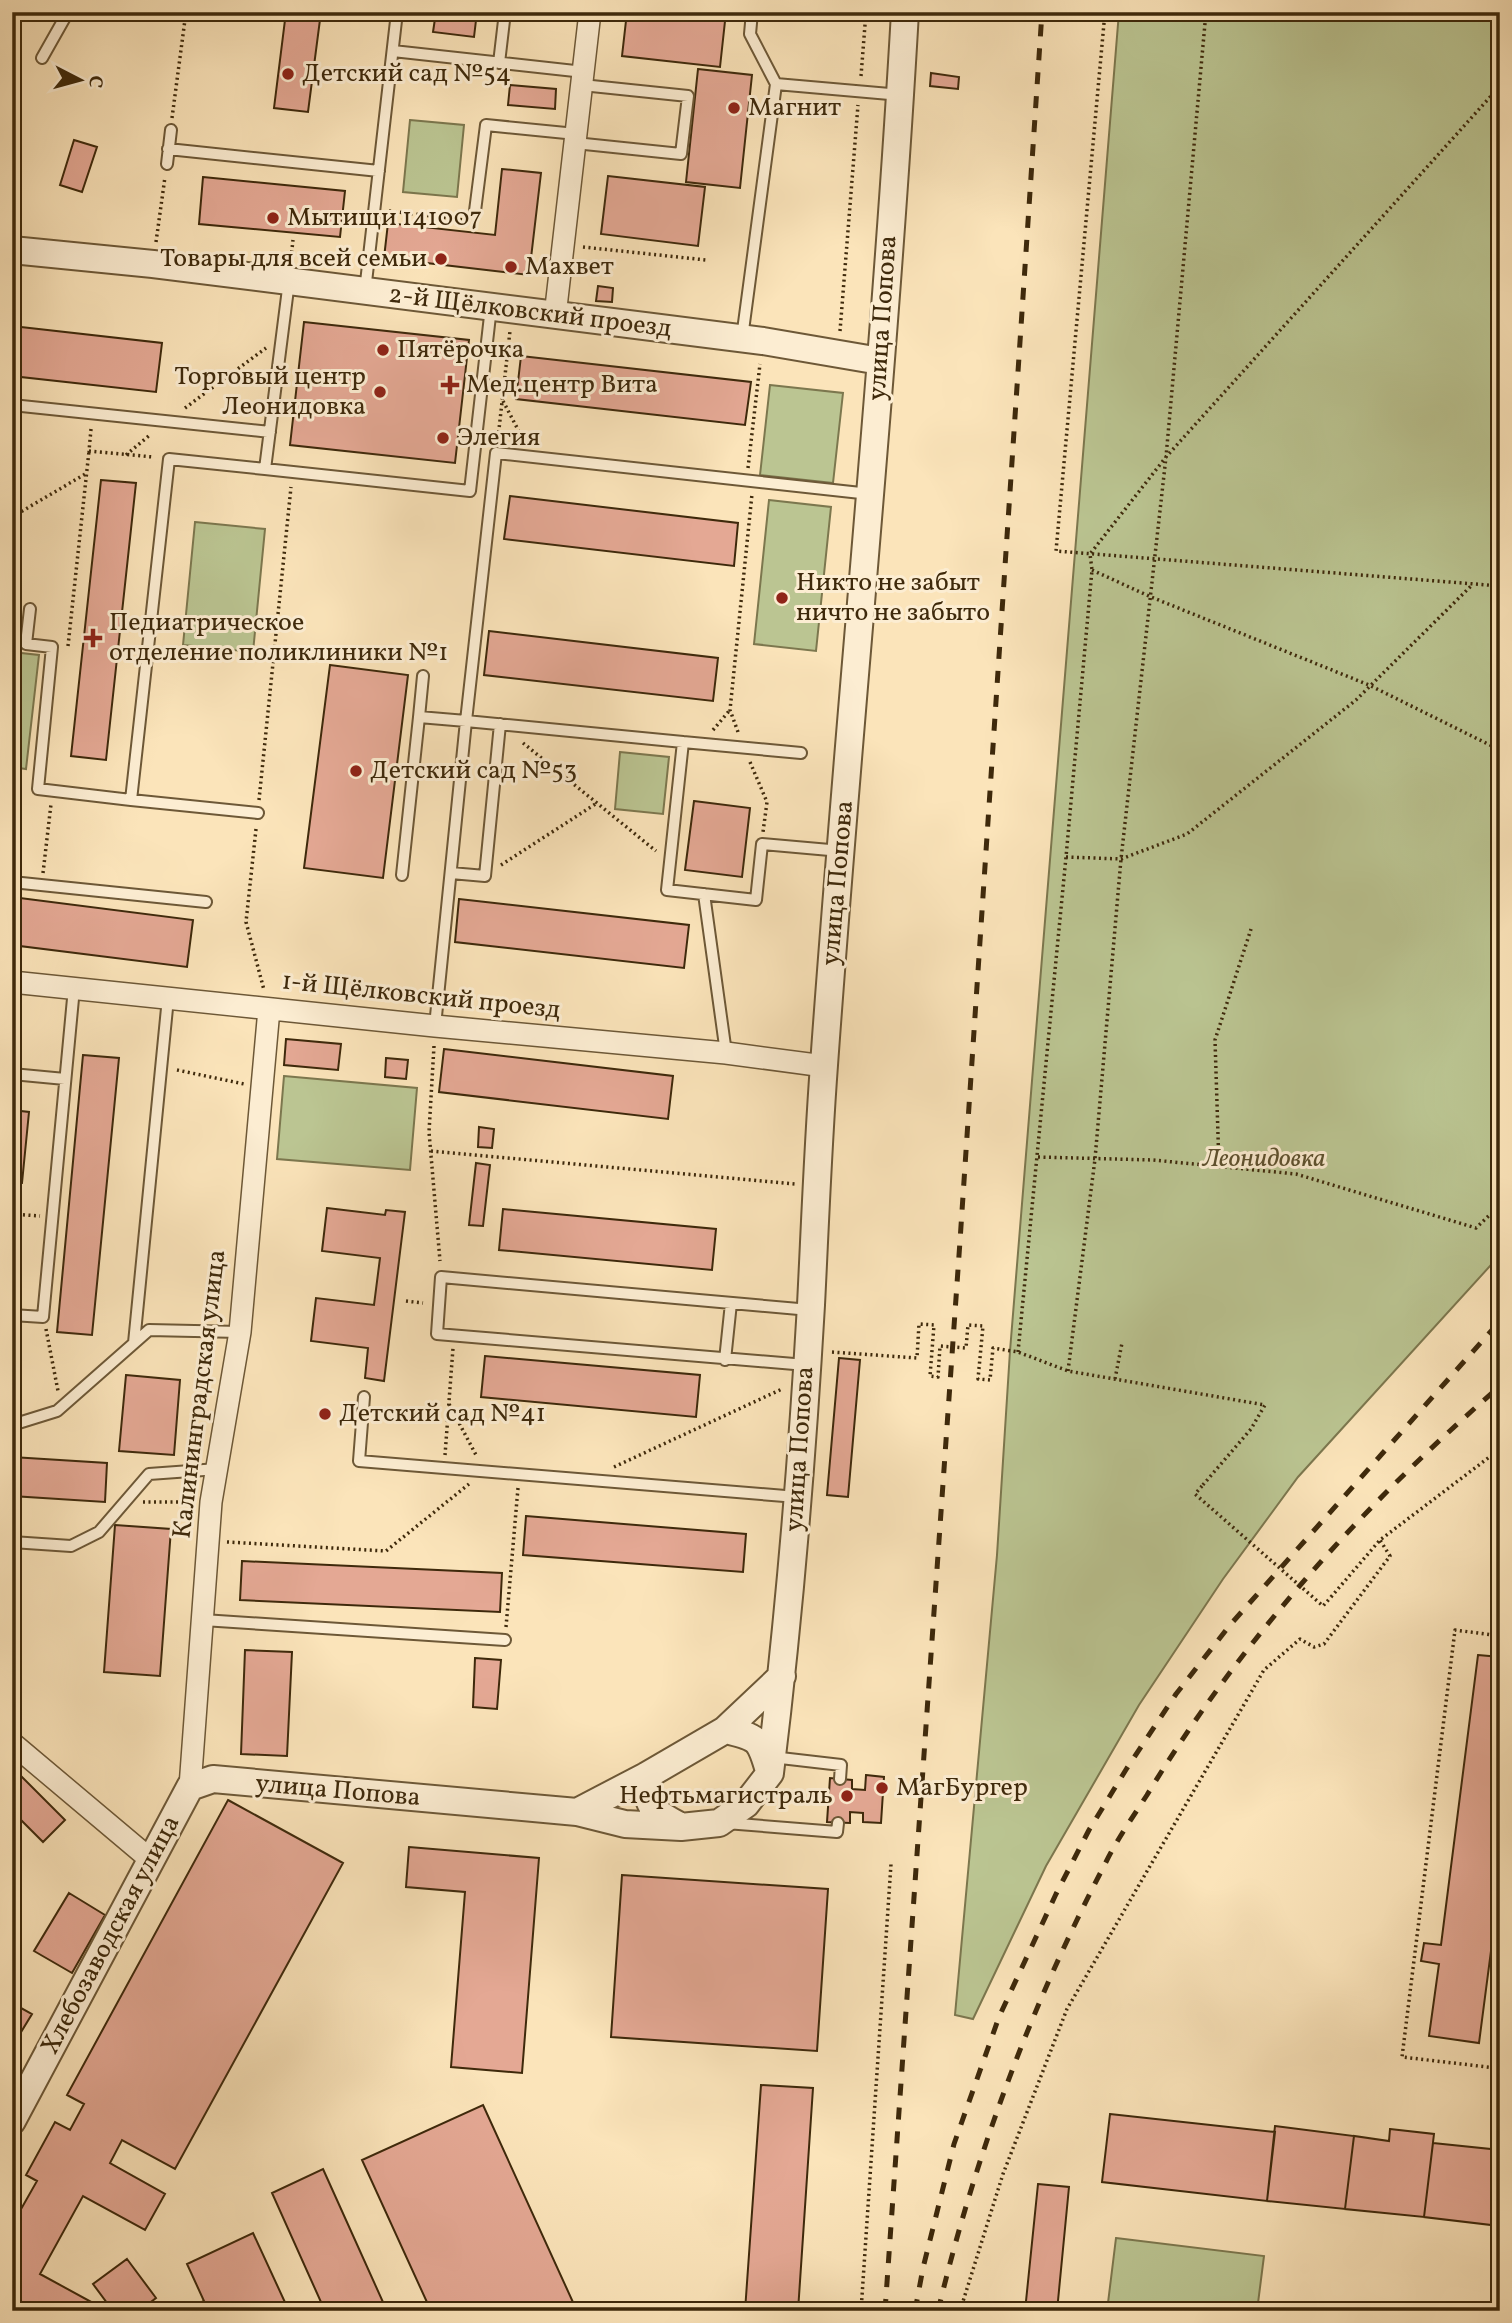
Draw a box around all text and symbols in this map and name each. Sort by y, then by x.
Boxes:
north arrow [46,46,116,116]
place label: Детский сад №54 [302,56,511,92]
marker: Детский сад №54 [280,66,296,82]
text: С [81,74,108,89]
place label: Магнит [748,90,841,126]
marker: Магнит [726,100,742,116]
place label: Мытищи 141007 [287,200,482,236]
marker: Мытищи 141007 [265,210,281,226]
street label: улица Попова [859,234,907,402]
place label: Товары для всей семьи [160,241,427,277]
place label: Махвет [525,249,614,285]
marker: Товары для всей семьи [433,251,449,267]
marker: Махвет [503,259,519,275]
street label: 2-й Щёлковский проезд [386,277,674,347]
place label: Пятёрочка [397,332,525,368]
marker: Пятёрочка [375,342,391,358]
place label: Торговый центр Леонидовка [174,359,366,425]
place label: Мед.центр Вита [466,367,658,403]
marker: Мед.центр Вита [440,375,460,395]
marker: Торговый центр Леонидовка [372,384,388,400]
place label: Элегия [457,420,540,456]
marker: Элегия [435,430,451,446]
place label: Никто не забыт ничто не забыто [796,565,990,631]
marker: Никто не забыт ничто не забыто [774,590,790,606]
place label: Педиатрическое отделение поликлиники №1 [109,605,448,671]
marker: Педиатрическое отделение поликлиники №1 [83,628,103,648]
place label: Детский сад №53 [370,753,577,789]
marker: Детский сад №53 [348,763,364,779]
street label: улица Попова [813,799,863,967]
street label: 1-й Щёлковский проезд [280,963,563,1029]
park label: Леонидовка [1201,1141,1326,1177]
street label: Калининградская улица [164,1247,236,1541]
street label: улица Попова [776,1365,824,1533]
place label: Детский сад №41 [339,1396,546,1432]
marker: Детский сад №41 [317,1406,333,1422]
street label: улица Попова [254,1766,422,1816]
place label: МагБургер [896,1770,1028,1806]
place label: Нефтьмагистраль [619,1778,833,1814]
marker: МагБургер [874,1780,890,1796]
marker: Нефтьмагистраль [839,1788,855,1804]
street label: Хлебозаводская улица [33,1809,189,2061]

